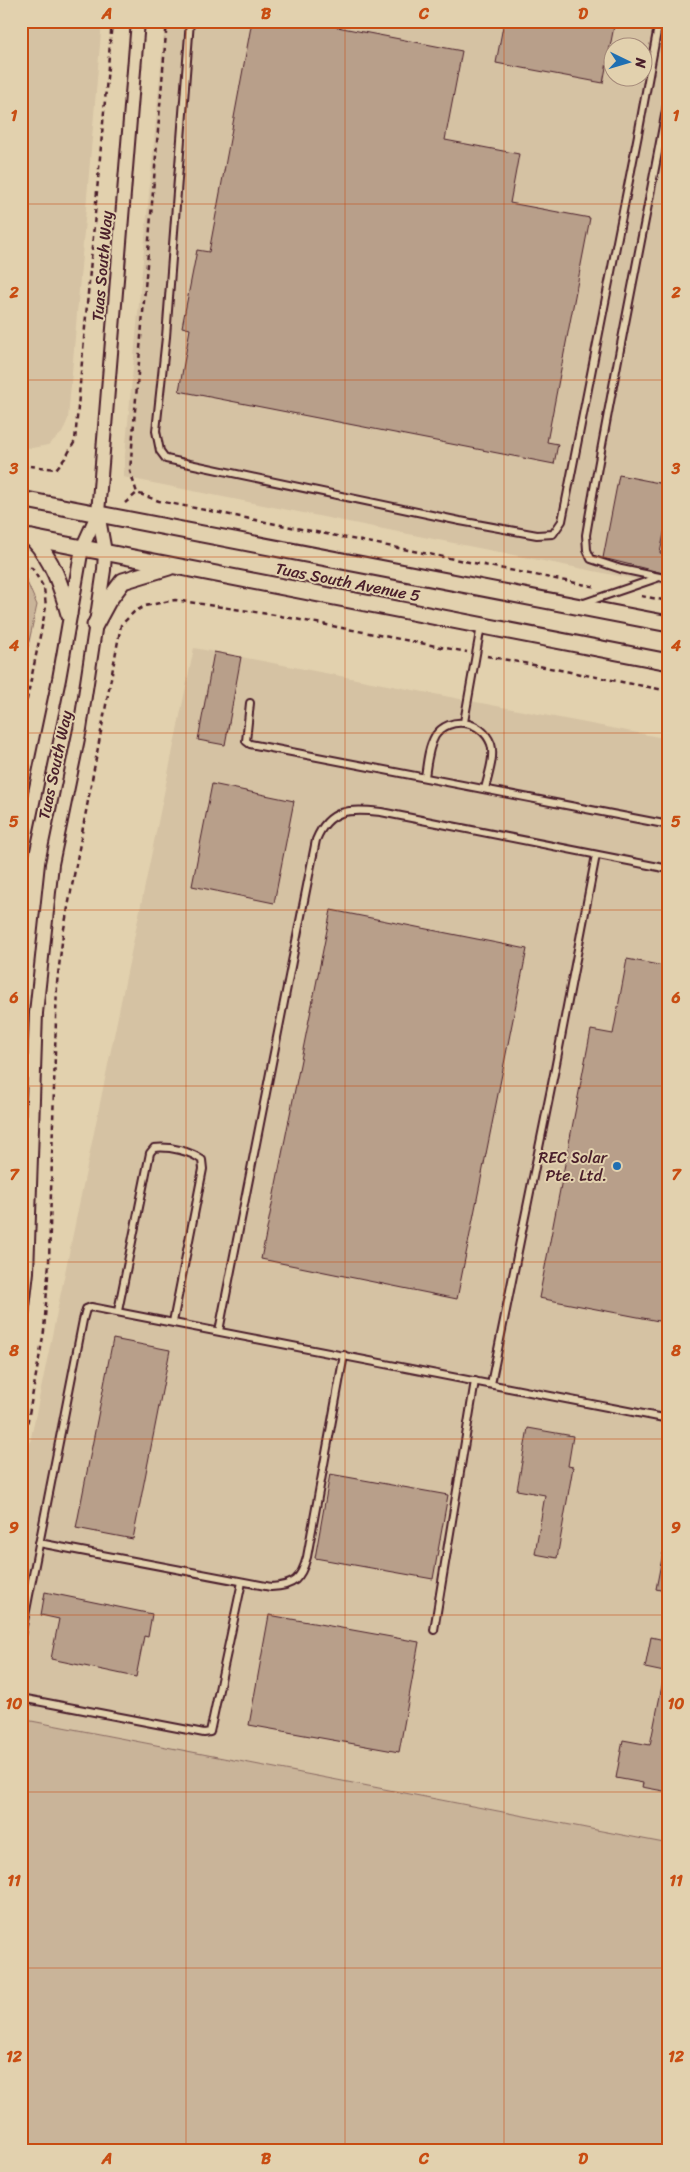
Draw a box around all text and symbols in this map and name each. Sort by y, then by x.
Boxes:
text: A [101,0,112,28]
text: B [261,0,272,28]
text: C [418,0,430,28]
text: D [578,0,588,28]
north arrow [602,38,652,88]
text: N [628,56,653,69]
text: 1 [11,101,18,130]
text: 1 [673,101,680,130]
street label: Tuas South Way [83,209,121,322]
text: 2 [8,278,19,307]
text: 2 [670,278,681,307]
text: 3 [9,454,19,483]
text: 3 [671,454,681,483]
street label: Tuas South Avenue 5 [273,554,423,610]
text: 4 [8,631,19,660]
text: 4 [670,631,681,660]
street label: Tuas South Way [29,707,81,822]
text: 5 [9,807,19,836]
text: 5 [671,807,681,836]
text: 6 [8,983,19,1012]
text: 6 [670,983,681,1012]
place label: REC Solar Pte. Ltd. [538,1143,608,1190]
text: 7 [9,1160,20,1189]
marker: REC Solar Pte. Ltd. [611,1160,623,1172]
text: 7 [671,1160,682,1189]
text: 8 [8,1336,19,1365]
text: 8 [670,1336,681,1365]
text: 9 [9,1513,19,1542]
text: 9 [671,1513,681,1542]
text: 10 [6,1689,22,1718]
text: 10 [668,1689,684,1718]
text: 11 [7,1866,21,1895]
text: 11 [669,1866,683,1895]
text: 12 [6,2042,23,2071]
text: 12 [668,2042,685,2071]
text: A [101,2144,112,2172]
text: B [261,2144,272,2172]
text: C [418,2144,430,2172]
text: D [578,2144,588,2172]

